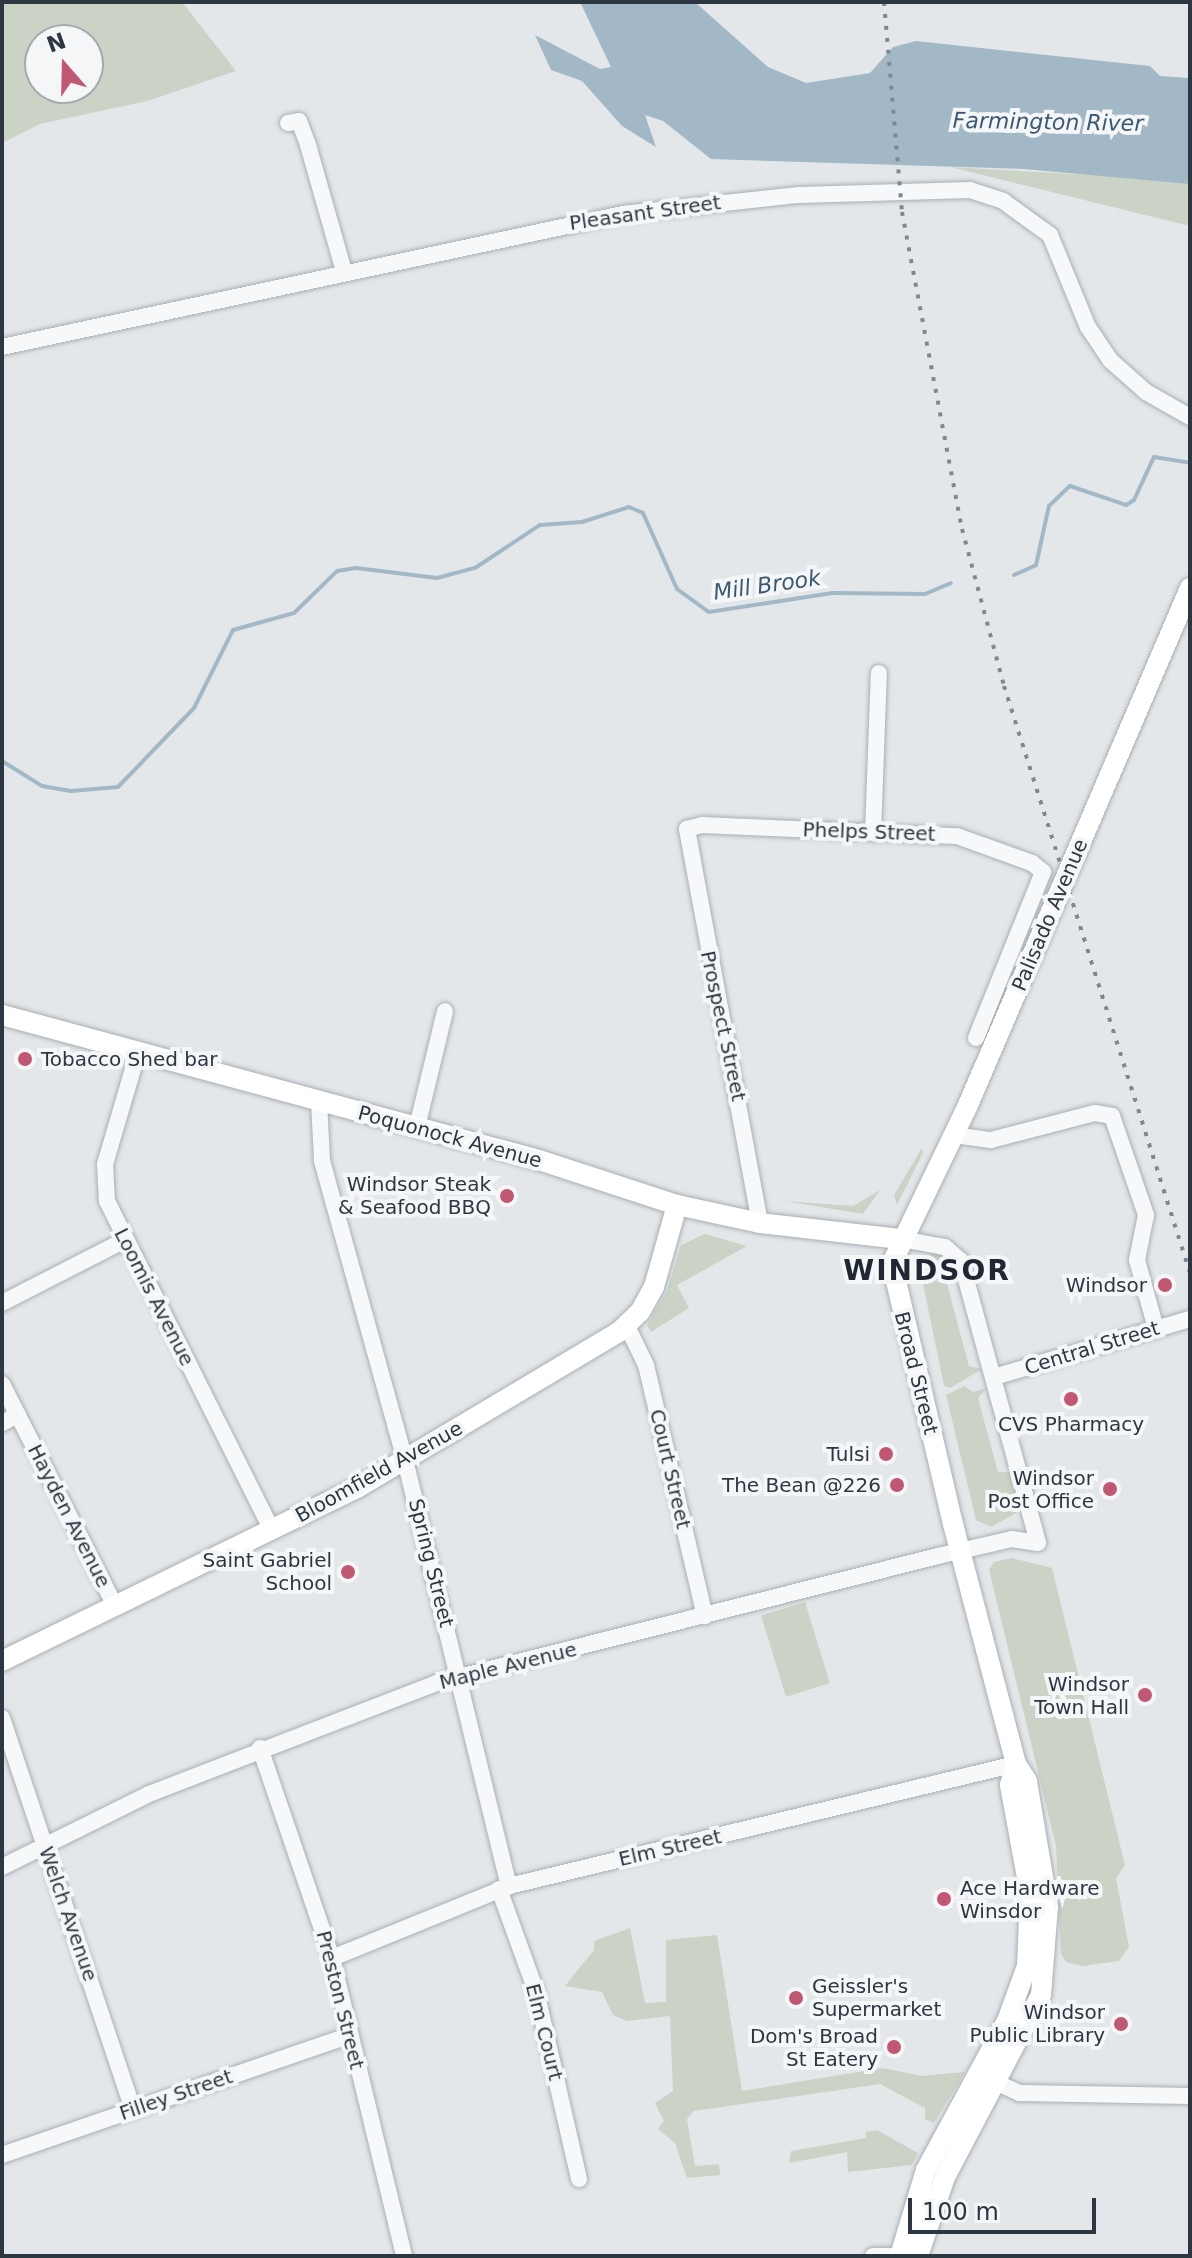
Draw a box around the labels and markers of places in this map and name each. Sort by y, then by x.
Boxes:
place label: Tobacco Shed bar [41,1047,217,1071]
marker: Tobacco Shed bar [16,1050,34,1068]
place label: Windsor Steak & Seafood BBQ [338,1172,491,1219]
marker: Windsor Steak & Seafood BBQ [498,1187,516,1205]
place label: Windsor [1066,1273,1147,1297]
marker: Windsor [1154,1274,1176,1296]
marker: CVS Pharmacy [1062,1390,1080,1408]
place label: CVS Pharmacy [998,1412,1144,1436]
place label: Tulsi [827,1442,870,1466]
marker: Tulsi [877,1445,895,1463]
place label: Windsor Post Office [987,1466,1094,1513]
place label: The Bean @226 [722,1473,881,1497]
marker: The Bean @226 [888,1476,906,1494]
marker: Windsor Post Office [1101,1480,1119,1498]
place label: Saint Gabriel School [203,1548,332,1595]
marker: Saint Gabriel School [339,1563,357,1581]
place label: Windsor Town Hall [1034,1672,1129,1719]
marker: Windsor Town Hall [1136,1686,1154,1704]
place label: Ace Hardware Winsdor [960,1876,1100,1923]
marker: Ace Hardware Winsdor [935,1890,953,1908]
place label: Geissler's Supermarket [812,1974,941,2021]
marker: Geissler's Supermarket [787,1989,805,2007]
place label: Windsor Public Library [970,2000,1105,2047]
marker: Windsor Public Library [1112,2015,1130,2033]
place label: Dom's Broad St Eatery [750,2024,878,2071]
marker: Dom's Broad St Eatery [885,2038,903,2056]

